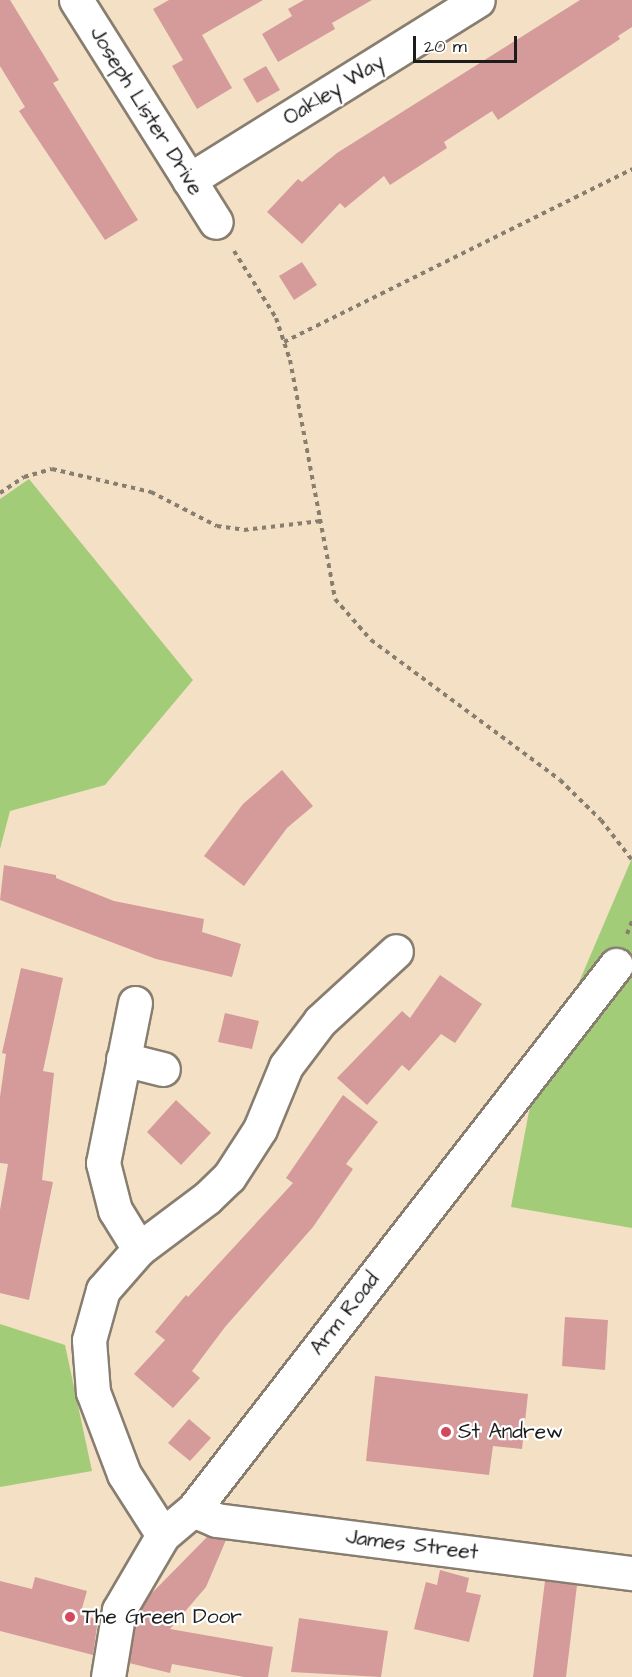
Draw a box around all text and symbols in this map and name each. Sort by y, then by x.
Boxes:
street label: Joseph Lister Drive [84,22,208,200]
scale bar [416,24,520,62]
text: 20 m [424,34,467,59]
street label: Oakley Way [279,49,389,131]
street label: Arm Road [305,1268,385,1360]
place label: St Andrew [458,1419,563,1445]
marker: St Andrew [439,1425,453,1439]
street label: James Street [344,1524,480,1566]
place label: The Green Door [82,1604,242,1630]
marker: The Green Door [63,1610,77,1624]

